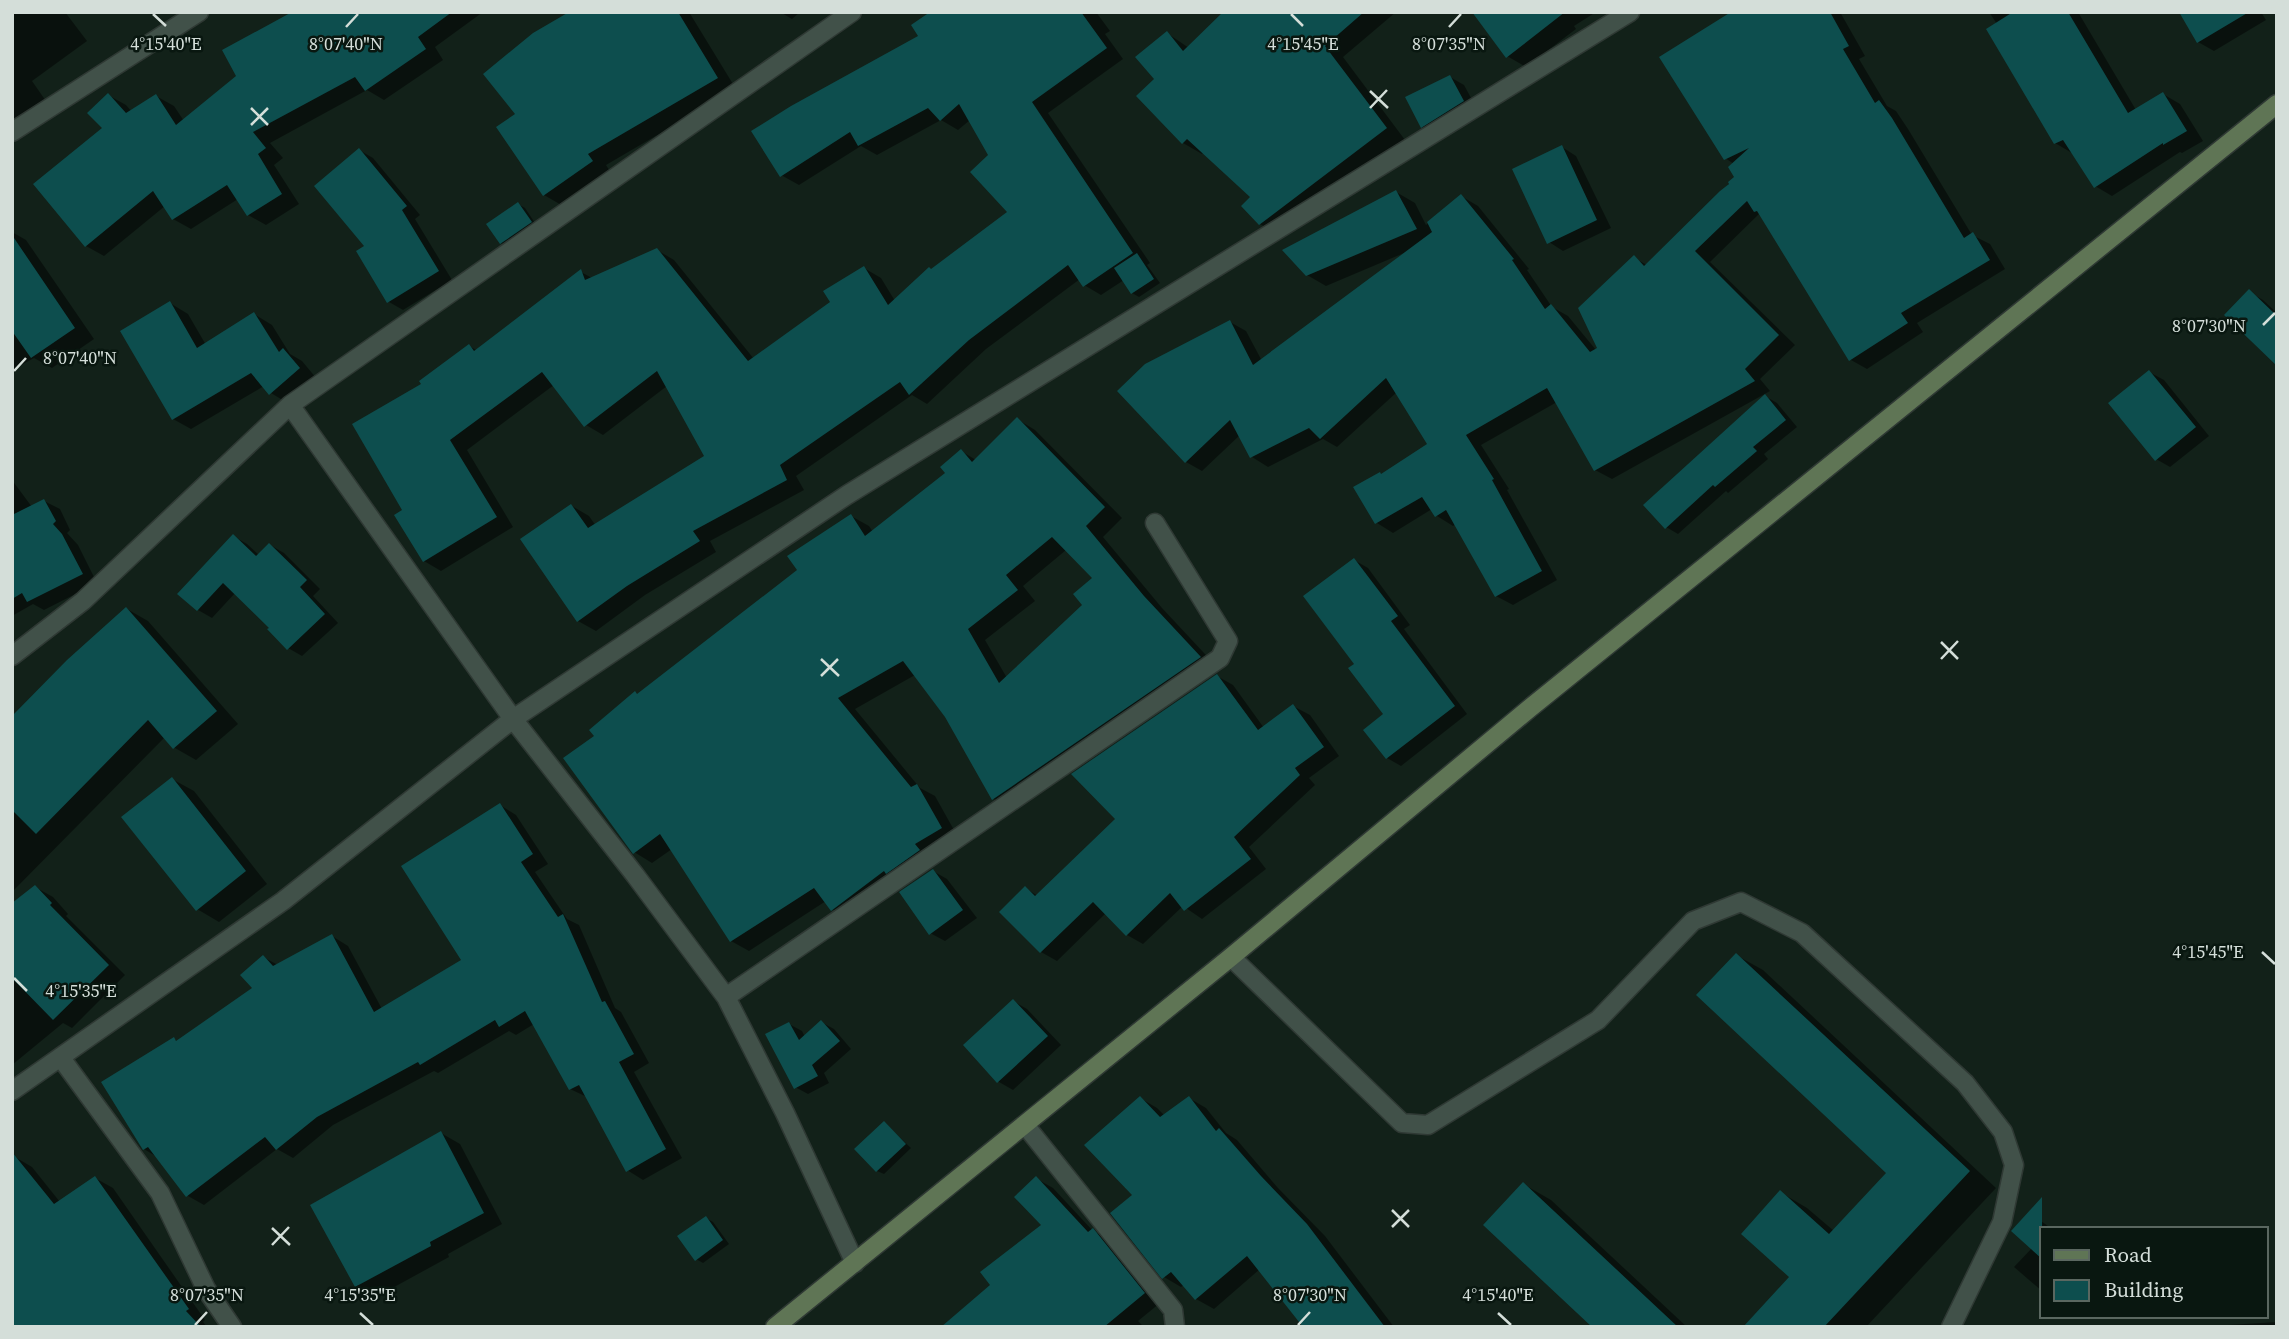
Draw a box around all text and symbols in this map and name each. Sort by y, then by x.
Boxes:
text: 4°15'40"E [130,31,202,56]
text: 8°07'40"N [309,31,383,56]
text: 4°15'45"E [1267,31,1339,56]
text: 8°07'35"N [1412,31,1486,56]
text: 8°07'30"N [2172,313,2246,338]
text: 8°07'40"N [43,345,117,370]
text: 4°15'45"E [2172,939,2244,964]
text: 4°15'35"E [45,978,117,1003]
legend [2040,1227,2268,1318]
text: Road [2104,1240,2152,1269]
text: Building [2104,1275,2183,1304]
text: 8°07'35"N [170,1282,244,1307]
text: 4°15'35"E [324,1282,396,1307]
text: 8°07'30"N [1273,1282,1347,1307]
text: 4°15'40"E [1462,1282,1534,1307]

